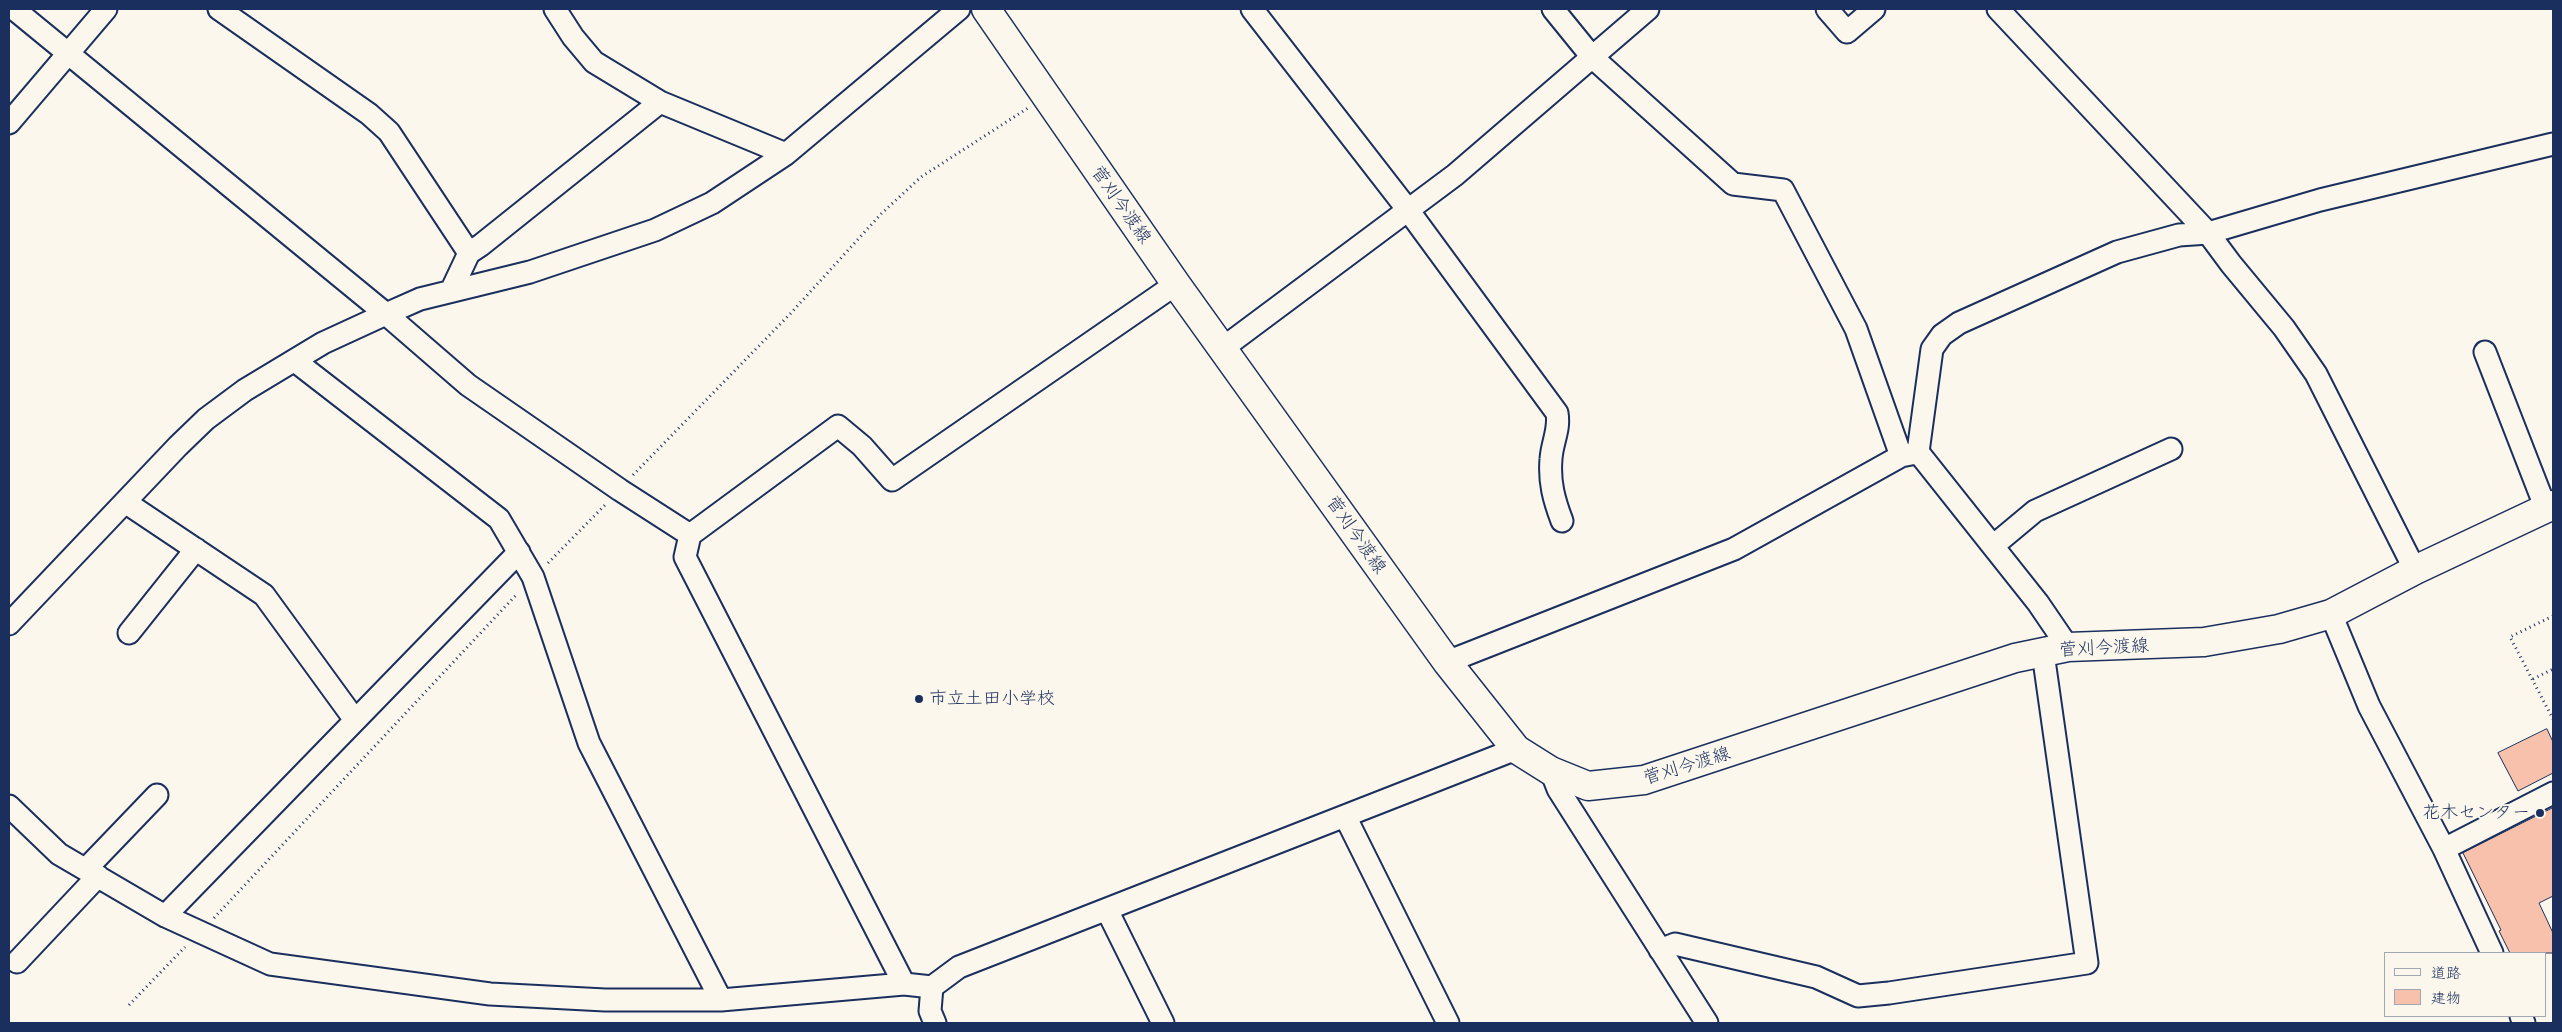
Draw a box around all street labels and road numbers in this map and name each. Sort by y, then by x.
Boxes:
street label: 菅刈今渡線 [1086,162,1156,248]
street label: 菅刈今渡線 [1321,492,1391,578]
street label: 菅刈今渡線 [2058,635,2150,661]
street label: 菅刈今渡線 [1641,743,1733,789]

